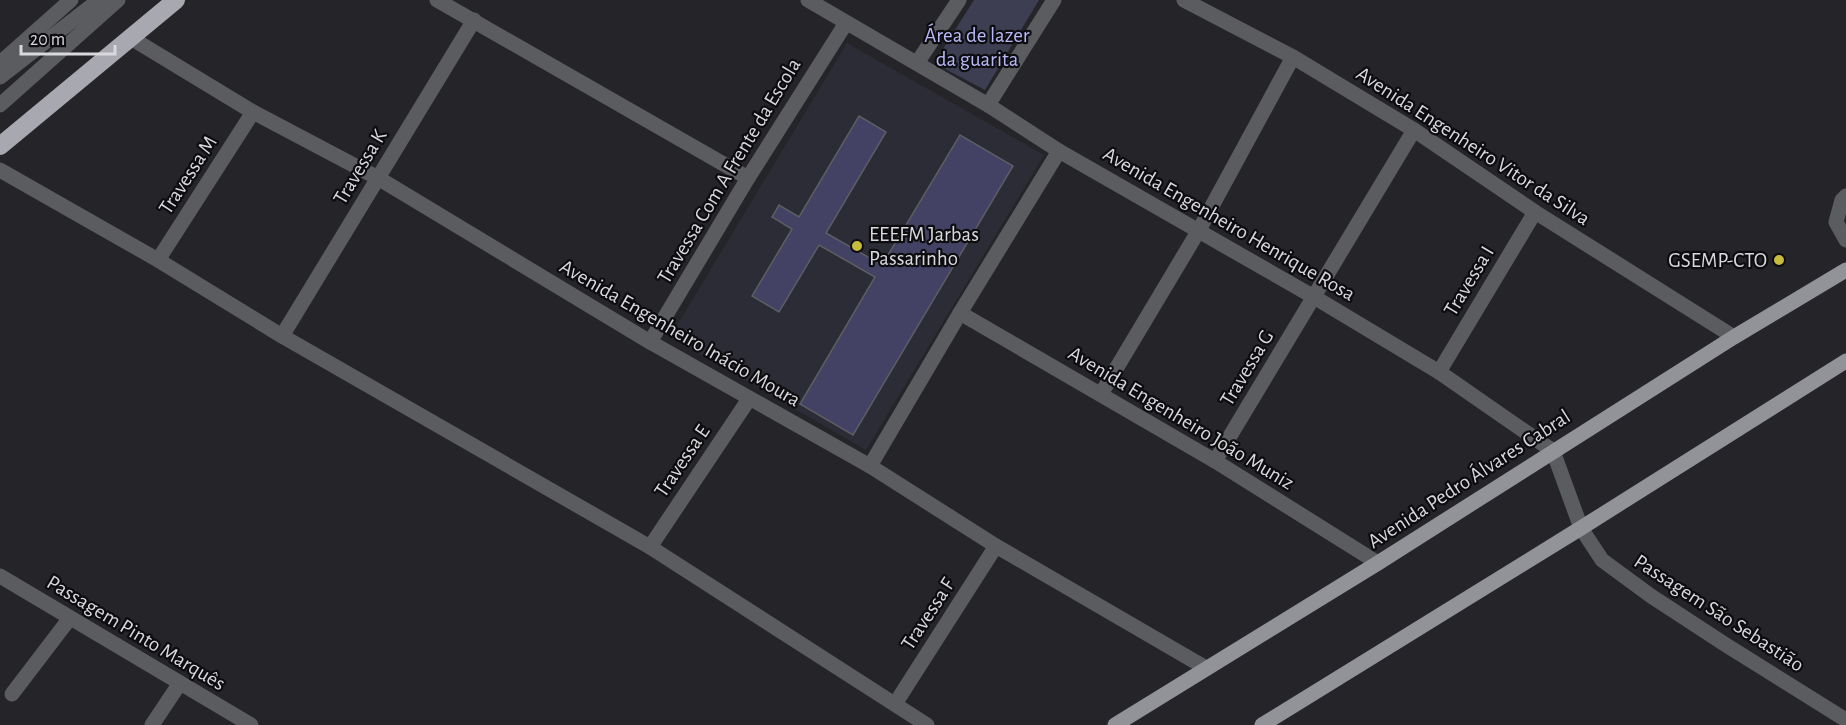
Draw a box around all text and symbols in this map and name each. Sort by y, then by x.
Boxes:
scale bar [21,18,116,56]
park label: Área de lazer da guarita [924,23,1030,70]
text: 20 m [30,31,65,49]
street label: Travessa Com A Frente da Escola [653,54,805,287]
street label: Avenida Engenheiro Vitor da Silva [1352,63,1594,230]
street label: Travessa K [330,125,391,208]
street label: Travessa M [155,132,221,218]
street label: Avenida Engenheiro Henrique Rosa [1099,143,1359,305]
place label: EEEFM Jarbas Passarinho [869,224,979,269]
marker: EEEFM Jarbas Passarinho [850,239,864,253]
street label: Travessa I [1440,242,1498,320]
place label: GSEMP-CTO [1668,250,1767,271]
marker: GSEMP-CTO [1772,253,1786,267]
street label: Avenida Engenheiro Inácio Moura [556,255,804,411]
street label: Travessa G [1216,326,1278,410]
street label: Avenida Engenheiro João Muniz [1065,342,1297,494]
street label: Avenida Pedro Álvares Cabral [1363,404,1574,552]
street label: Travessa E [650,421,714,501]
street label: Passagem São Sebastião [1630,550,1808,676]
street label: Passagem Pinto Marquês [43,571,229,695]
street label: Travessa F [897,574,959,654]

